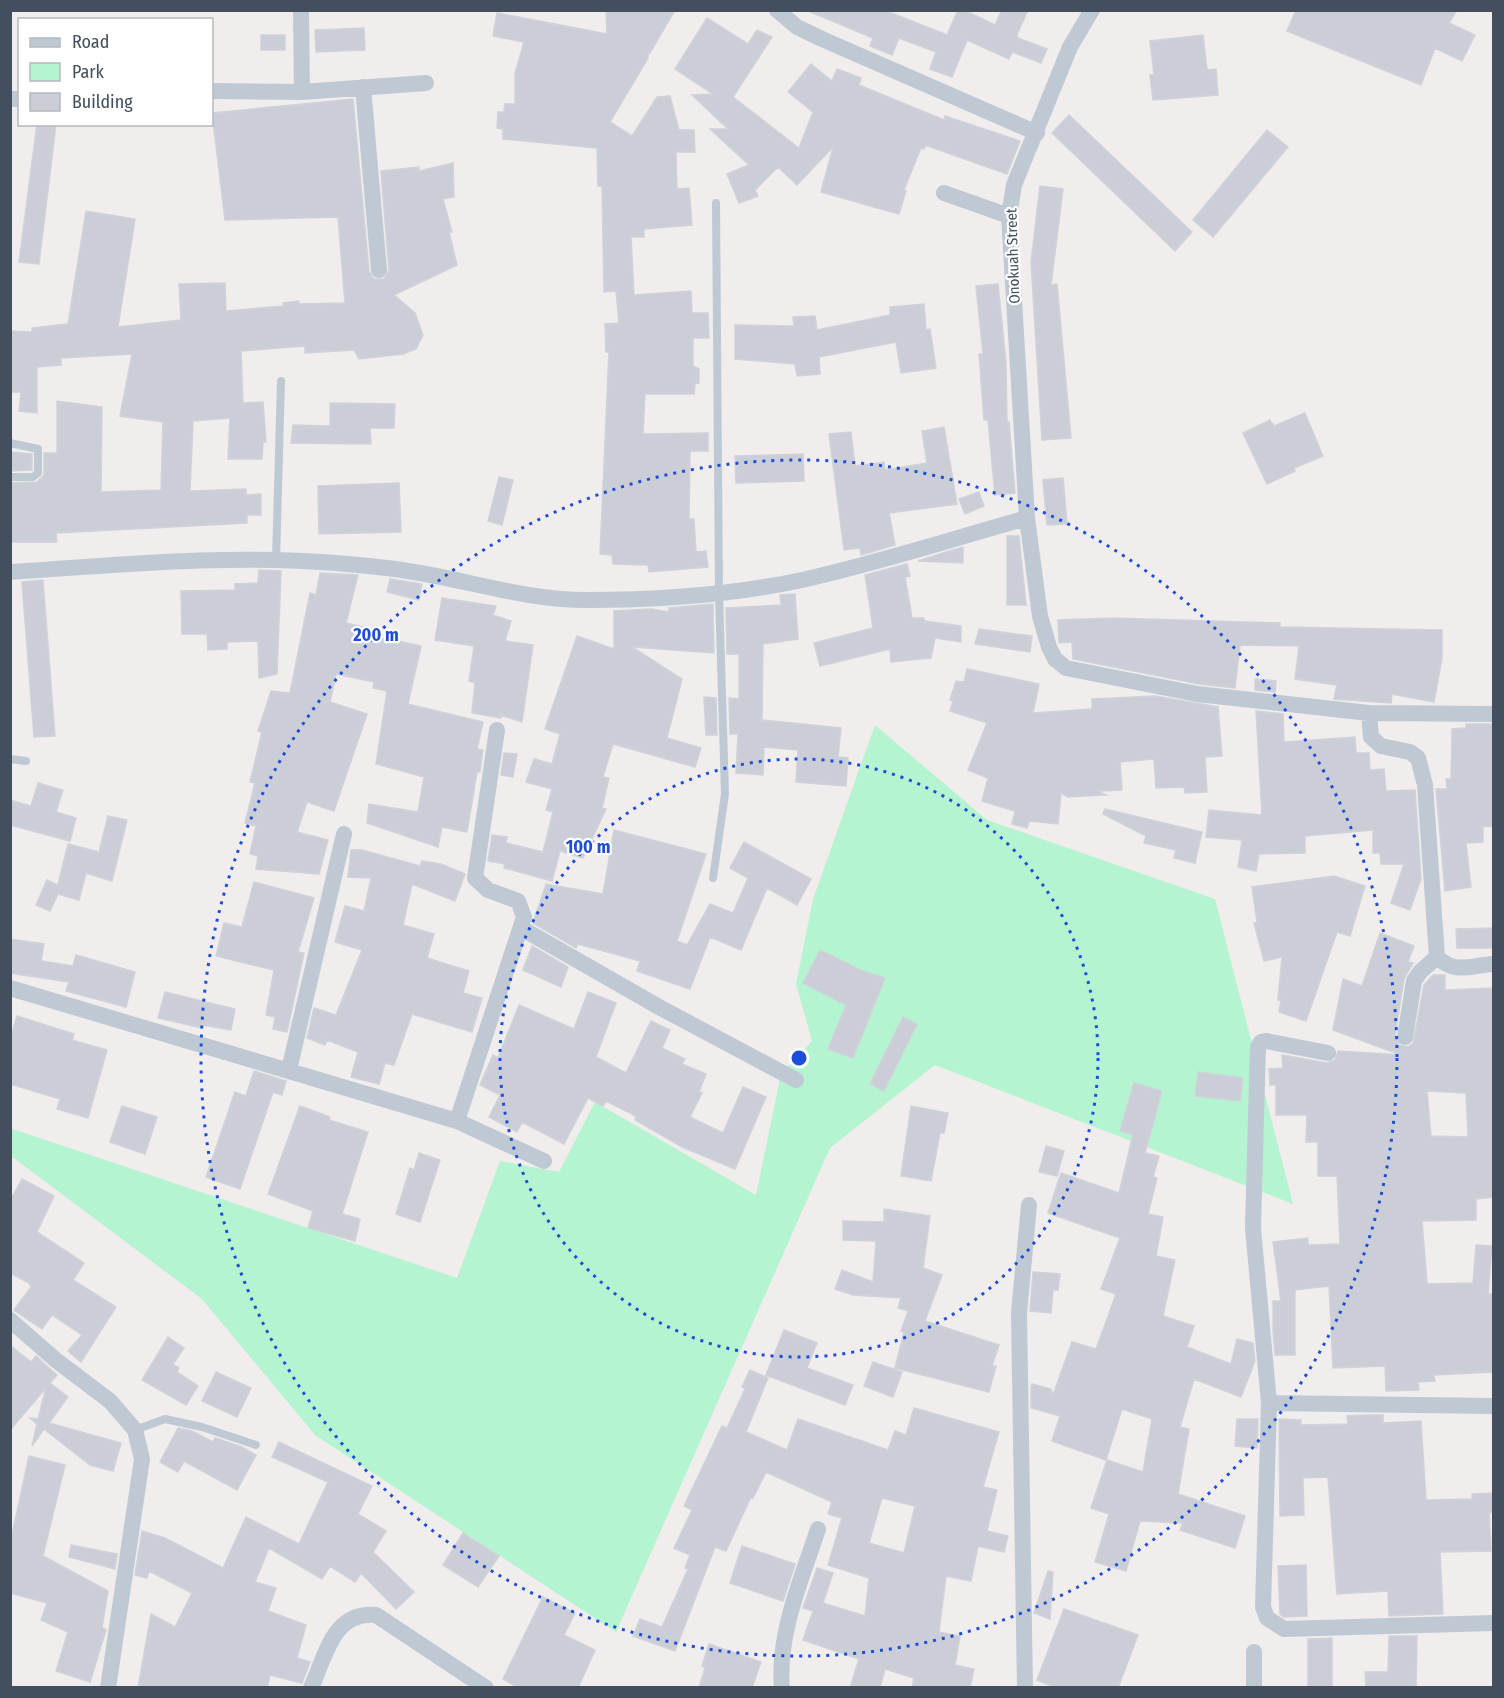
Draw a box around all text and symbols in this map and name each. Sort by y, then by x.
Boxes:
legend [18,18,213,126]
text: Road [72,31,109,53]
text: Park [72,61,105,83]
text: Building [72,91,133,113]
street label: Onokuah Street [1002,208,1024,304]
text: 200 m [352,624,399,646]
text: 100 m [566,836,610,858]
centre of rings [789,1048,809,1068]

